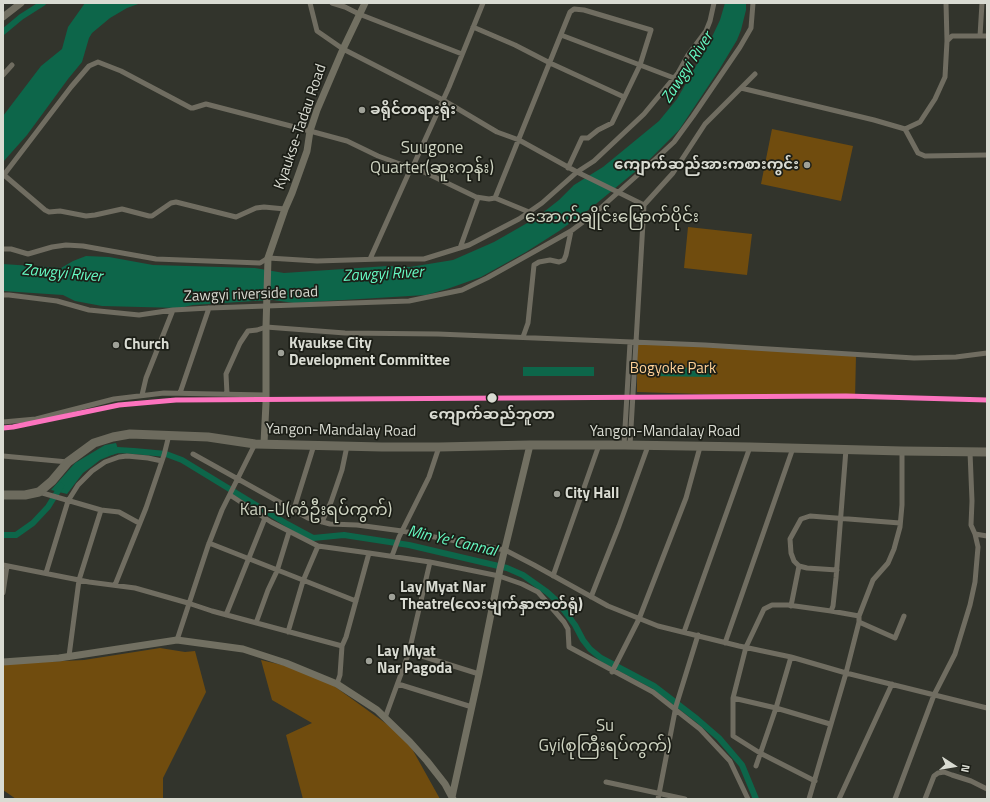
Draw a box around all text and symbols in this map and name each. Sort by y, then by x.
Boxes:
water label: Zawgyi River [658,29,718,107]
street label: Kyaukse-Tadau Road [271,62,331,192]
place label: ခရိုင်တရားရုံး [370,101,456,119]
marker: ခရိုင်တရားရုံး [357,105,367,115]
district label: Suugone Quarter(ဆူးကုန်း) [370,139,494,179]
place label: ကျောက်ဆည်အားကစားကွင်း [614,156,799,174]
marker: ကျောက်ဆည်အားကစားကွင်း [802,160,812,170]
district label: အောက်ချိုင်းမြောက်ပိုင်း [525,208,699,228]
water label: Zawgyi River [21,261,103,287]
water label: Zawgyi River [342,263,424,287]
street label: Zawgyi riverside road [184,284,318,306]
place label: Kyaukse City Development Committee [289,335,450,370]
place label: Church [124,336,169,354]
marker: Church [111,340,121,350]
marker: Kyaukse City Development Committee [276,348,286,358]
park label: Bogyoke Park [630,360,716,378]
marker: ကျောက်ဆည်ဘူတာ [485,391,499,405]
place label: ကျောက်ဆည်ဘူတာ [429,406,555,424]
street label: Yangon-Mandalay Road [266,421,416,441]
street label: Yangon-Mandalay Road [590,423,740,441]
place label: City Hall [565,485,619,503]
marker: City Hall [552,489,562,499]
district label: Kan-U(ကံဦးရပ်ကွက်) [240,501,392,521]
water label: Min Ye' Cannal [406,522,498,562]
place label: Lay Myat Nar Theatre(လေးမျက်နှာဇာတ်ရုံ) [400,579,583,614]
marker: Lay Myat Nar Theatre(လေးမျက်နှာဇာတ်ရုံ) [387,592,397,602]
place label: Lay Myat Nar Pagoda [377,643,452,678]
marker: Lay Myat Nar Pagoda [364,656,374,666]
district label: Su Gyi(စုကြီးရပ်ကွက်) [538,717,672,757]
north arrow [934,746,974,786]
text: N [957,763,974,774]

